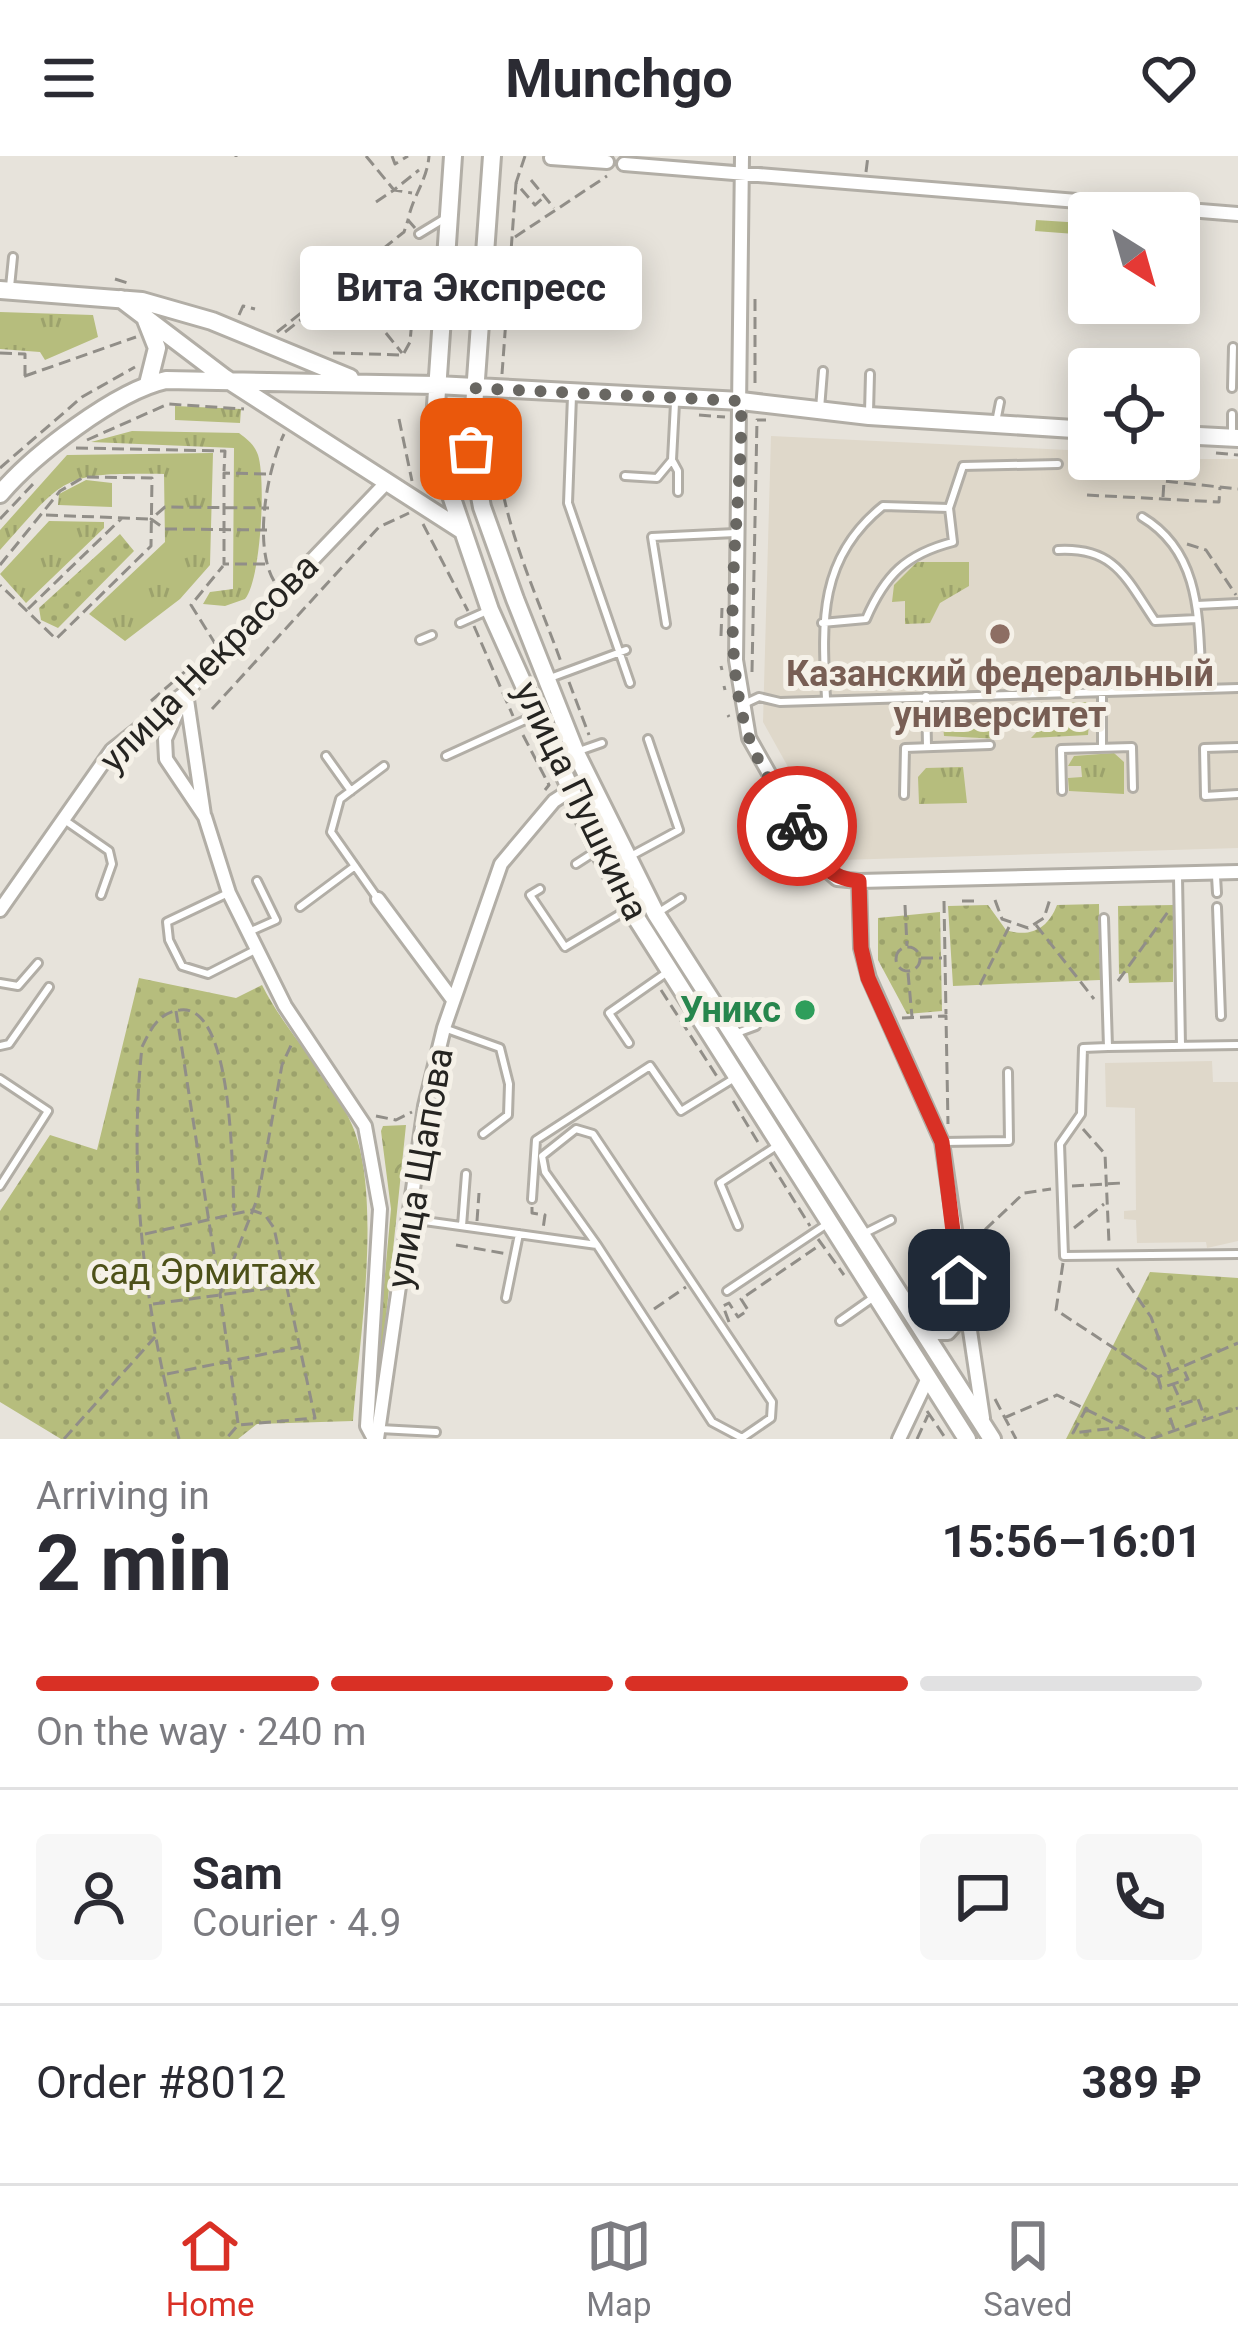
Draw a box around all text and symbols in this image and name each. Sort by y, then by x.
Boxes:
icon: menu [36,45,102,111]
icon: heart [1136,45,1202,111]
text: Munchgo [505,47,733,110]
north arrow [1068,192,1200,324]
map controls [1068,192,1200,480]
callout: Вита Экспресс [300,245,642,329]
text: Вита Экспресс [336,265,606,311]
button: locate [1068,348,1200,480]
pin [420,398,522,500]
icon: bag [438,416,504,482]
street label: улица Некрасова [91,545,327,781]
marker: Казанский федеральный университет [987,621,1013,647]
place label: Казанский федеральный университет [786,653,1214,736]
street label: улица Пушкина [505,675,657,927]
courier [737,766,857,886]
icon: bike [764,793,830,859]
place label: Уникс [680,989,781,1031]
marker: Уникс [792,997,818,1023]
street label: улица Щапова [378,1044,462,1292]
pin [908,1229,1010,1331]
icon: home [926,1247,992,1313]
park label: сад Эрмитаж [90,1251,316,1293]
text: Arriving in [36,1473,210,1519]
text: 15:56–16:01 [942,1515,1202,1568]
text: 2 min [36,1518,232,1609]
text: On the way · 240 m [36,1709,367,1755]
button: person [36,1834,162,1960]
button: chat [920,1834,1046,1960]
button: phone [1076,1834,1202,1960]
text: Sam [192,1847,283,1900]
text: Courier · 4.9 [192,1900,401,1946]
text: Order #8012 [36,2056,286,2109]
text: 389 ₽ [1082,2056,1202,2109]
tab: Home [166,2213,254,2324]
tab: Map [586,2213,652,2324]
tab: Saved [983,2213,1072,2324]

